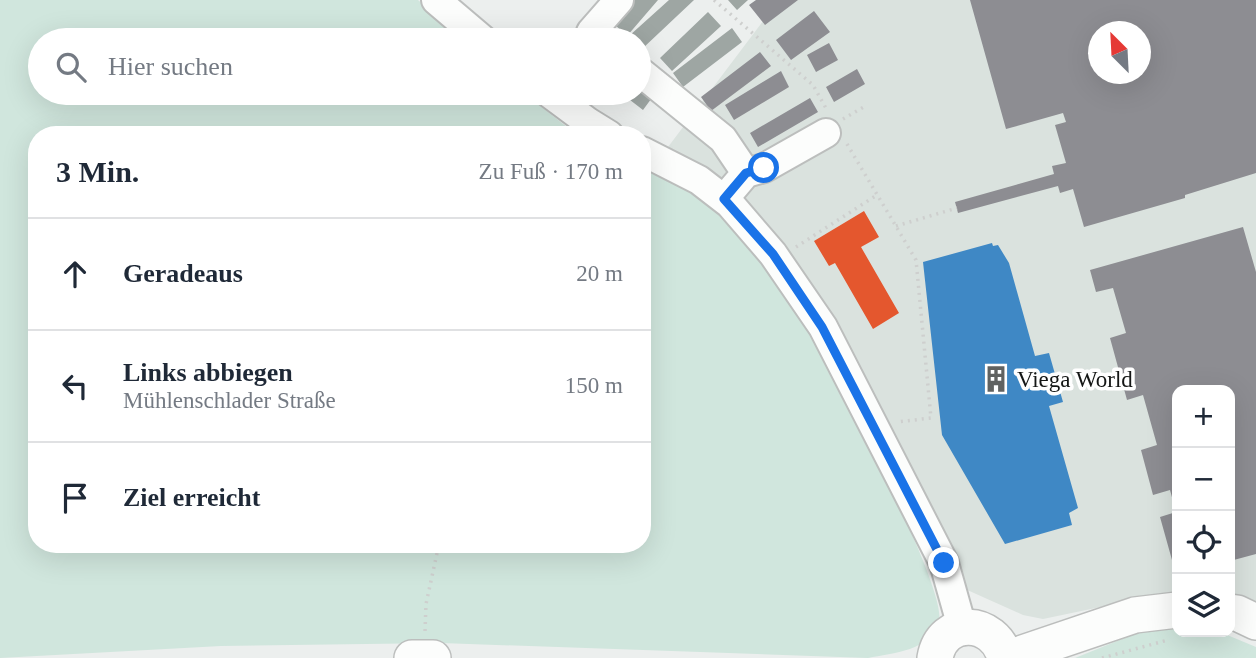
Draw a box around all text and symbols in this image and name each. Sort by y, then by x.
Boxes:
north arrow [1088,21,1151,84]
search box [28,28,651,105]
icon: search [52,48,90,86]
text: Hier suchen [108,52,233,81]
route start [748,152,779,183]
text: 3 Min. [56,155,139,188]
text: Zu Fuß · 170 m [479,159,623,184]
icon: ahead [56,255,94,293]
text: Geradeaus [123,259,243,288]
text: 20 m [576,261,623,286]
text: Links abbiegen [123,358,293,387]
building icon: Viega World [981,364,1011,394]
icon: left [56,367,94,405]
place label: Viega World [1017,367,1133,392]
text: 150 m [565,373,623,398]
map controls [1172,385,1235,637]
button: + [1172,385,1235,448]
text: Mühlenschlader Straße [123,388,336,413]
button: − [1172,448,1235,511]
icon: arrive [56,479,94,517]
text: Ziel erreicht [123,483,260,512]
button: locate [1172,511,1235,574]
route end [928,547,959,578]
button: layers [1172,574,1235,637]

